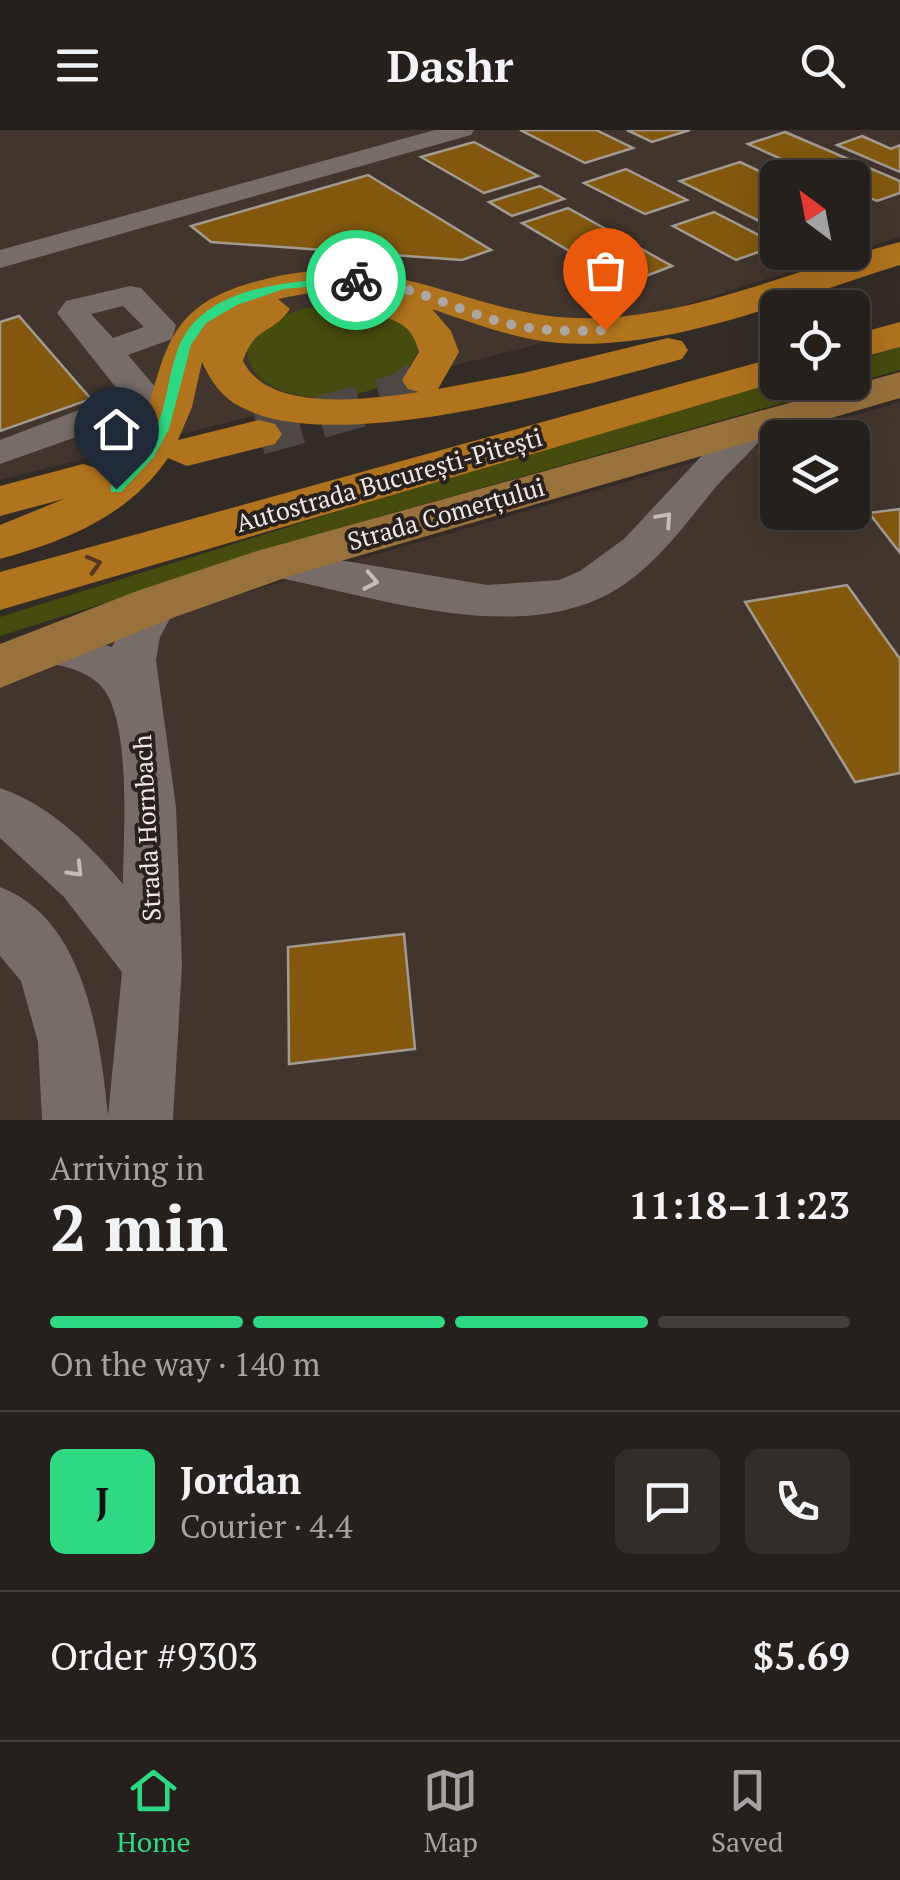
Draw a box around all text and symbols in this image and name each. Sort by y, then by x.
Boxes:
text: Dashr [387,35,513,95]
icon: menu [50,38,105,93]
icon: search [795,38,850,93]
north arrow [760,160,870,270]
map controls [760,160,870,530]
pin [563,228,648,331]
courier [306,230,406,330]
icon: bag [578,243,633,298]
icon: bike [329,253,384,308]
button: locate [760,290,870,400]
pin [74,387,159,490]
icon: home [89,402,144,457]
street label: Autostrada București-Pitești [232,420,546,539]
button: layers [760,420,870,530]
street label: Strada Comerțului [343,470,548,557]
one-way arrow [653,512,671,531]
one-way arrow [85,555,102,576]
one-way arrow [362,570,379,591]
street label: Strada Hornbach [125,734,168,922]
one-way arrow [65,859,83,877]
text: Arriving in [50,1147,204,1189]
text: 11:18–11:23 [628,1180,850,1230]
text: 2 min [50,1183,228,1270]
text: On the way · 140 m [50,1343,320,1385]
button: chat [615,1449,720,1554]
button: phone [745,1449,850,1554]
text: Jordan [180,1455,301,1505]
text: J [96,1476,109,1526]
text: Courier · 4.4 [180,1505,352,1547]
text: Order #9303 [50,1631,258,1681]
text: $5.69 [753,1631,850,1681]
tab: Home [116,1763,191,1860]
tab: Map [423,1763,478,1860]
tab: Saved [711,1763,784,1860]

